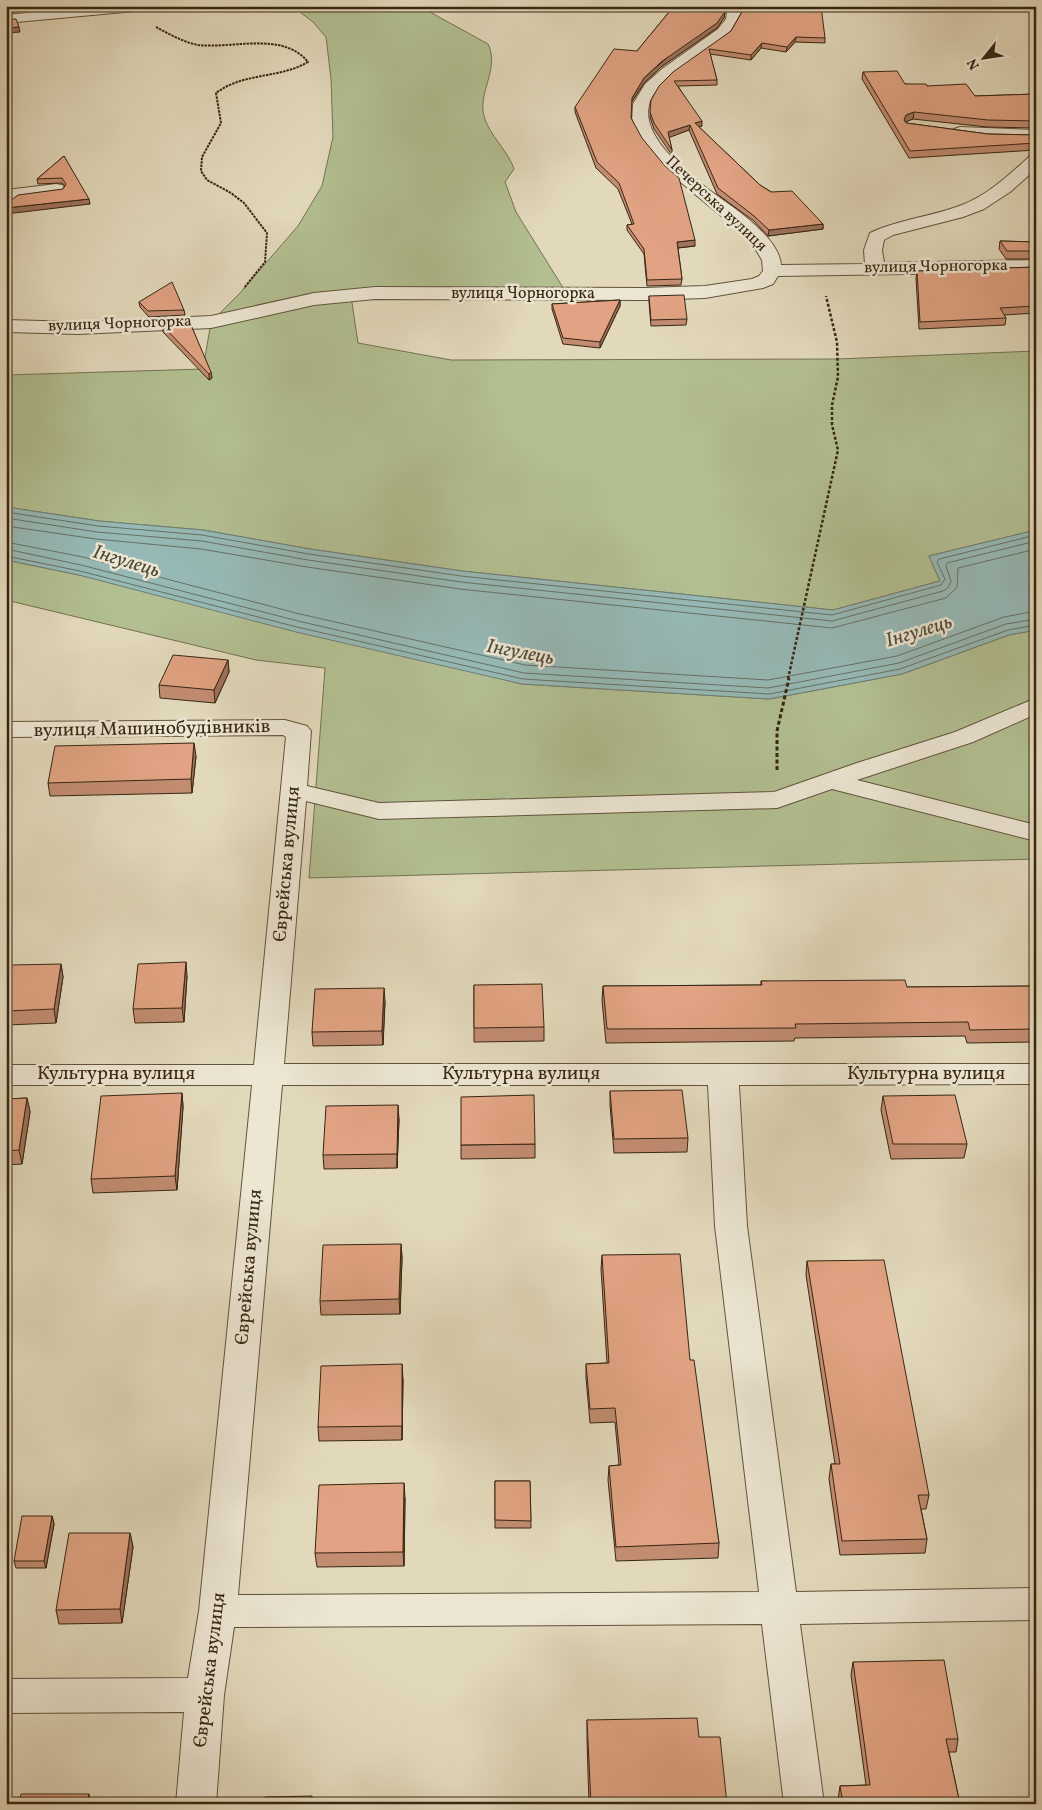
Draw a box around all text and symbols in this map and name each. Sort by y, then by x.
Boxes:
north arrow [960,32,1010,82]
text: N [963,55,985,73]
street label: Печерська вулиця [660,151,772,257]
street label: вулиця Чорногорка [864,255,1008,279]
street label: вулиця Чорногорка [451,283,595,305]
street label: вулиця Чорногорка [48,310,192,338]
water label: Інгулець [89,539,163,585]
water label: Інгулець [882,609,956,655]
water label: Інгулець [484,633,556,673]
street label: вулиця Машинобудівників [34,714,270,744]
street label: Єврейська вулиця [267,785,307,943]
street label: Культурна вулиця [37,1061,195,1087]
street label: Культурна вулиця [442,1061,600,1087]
street label: Культурна вулиця [847,1061,1005,1087]
street label: Єврейська вулиця [229,1188,269,1346]
street label: Єврейська вулиця [188,1591,232,1749]

